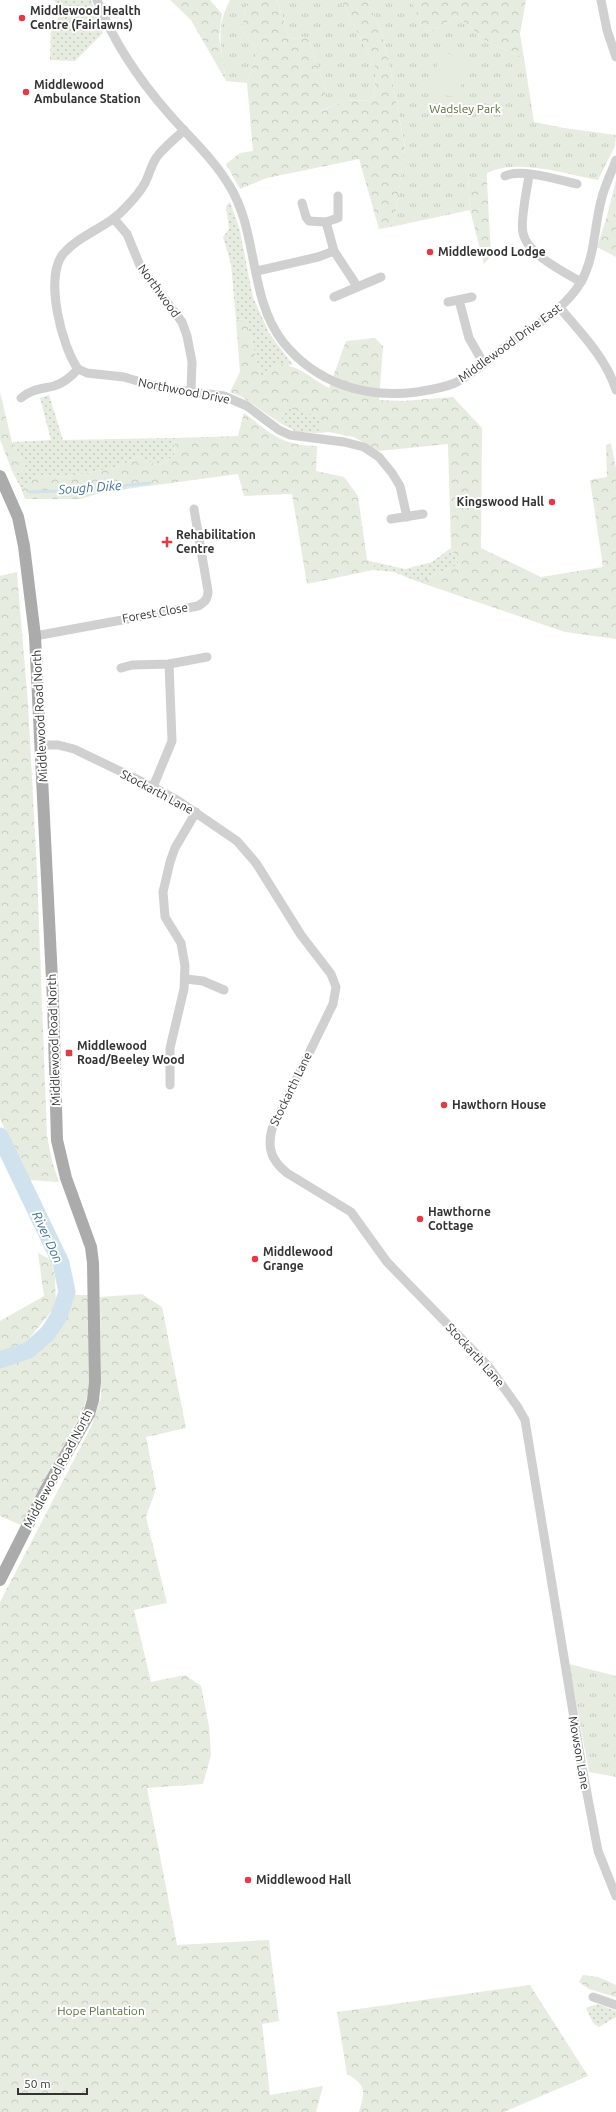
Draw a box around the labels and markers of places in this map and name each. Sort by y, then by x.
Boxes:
place label: Middlewood Health Centre (Fairlawns) [30,4,141,32]
marker: Middlewood Health Centre (Fairlawns) [17,13,27,23]
place label: Middlewood Ambulance Station [34,78,141,105]
marker: Middlewood Ambulance Station [21,87,31,97]
place label: Middlewood Lodge [438,245,546,258]
marker: Middlewood Lodge [425,247,435,257]
place label: Kingswood Hall [457,495,544,508]
marker: Kingswood Hall [547,497,557,507]
place label: Rehabilitation Centre [176,528,256,555]
marker: Rehabilitation Centre [161,536,173,548]
place label: Middlewood Road/Beeley Wood [77,1039,185,1066]
marker: Middlewood Road/Beeley Wood [64,1048,74,1058]
place label: Hawthorn House [452,1098,546,1111]
marker: Hawthorn House [439,1100,449,1110]
place label: Hawthorne Cottage [428,1205,491,1232]
marker: Hawthorne Cottage [415,1214,425,1224]
place label: Middlewood Grange [263,1245,333,1272]
marker: Middlewood Grange [250,1254,260,1264]
place label: Middlewood Hall [256,1873,352,1886]
marker: Middlewood Hall [243,1875,253,1885]

